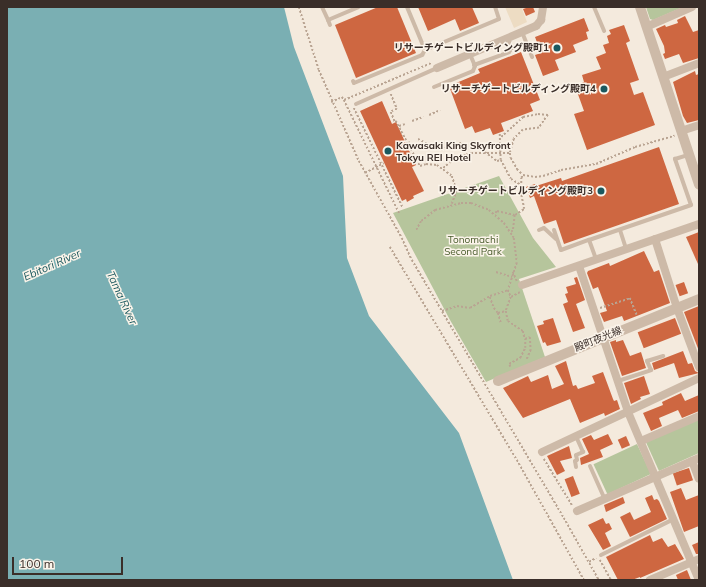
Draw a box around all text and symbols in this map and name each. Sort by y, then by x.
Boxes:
place label: リサーチゲートビルディング殿町1 [393,42,549,54]
marker: リサーチゲートビルディング殿町1 [552,43,562,53]
place label: リサーチゲートビルディング殿町4 [440,83,596,95]
marker: リサーチゲートビルディング殿町4 [599,84,609,94]
place label: Kawasaki King Skyfront Tokyu REI Hotel [396,139,511,162]
marker: Kawasaki King Skyfront Tokyu REI Hotel [383,146,393,156]
place label: リサーチゲートビルディング殿町3 [437,185,593,197]
marker: リサーチゲートビルディング殿町3 [596,186,606,196]
park label: Tonomachi Second Park [444,233,502,256]
water label: Ebitori River [21,247,83,283]
water label: Tama River [104,269,140,327]
street label: 殿町夜光線 [573,324,623,354]
scale bar [14,549,125,575]
text: 100 m [19,556,54,571]

